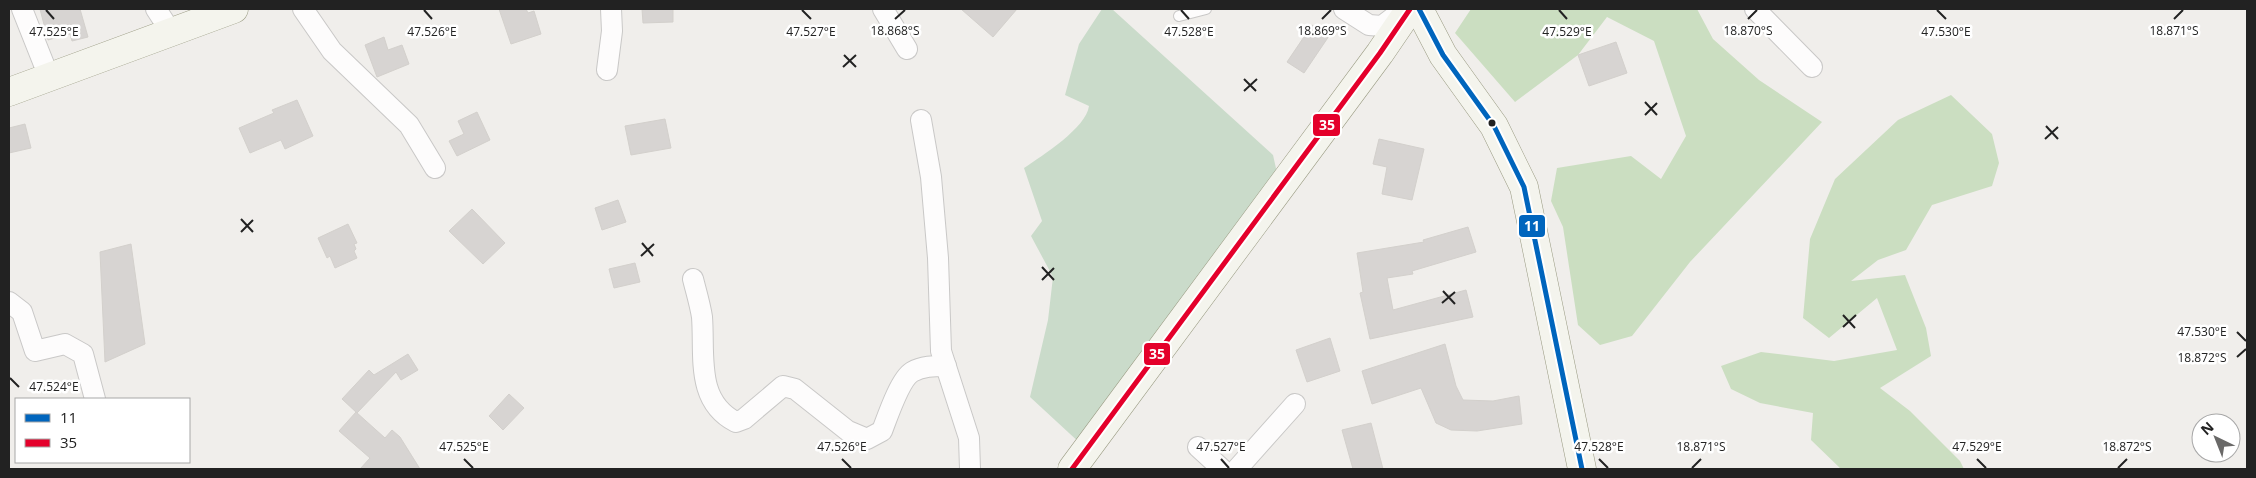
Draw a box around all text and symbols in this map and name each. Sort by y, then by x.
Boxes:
text: 18.868°S [870,22,920,39]
text: 18.869°S [1297,22,1347,39]
text: 18.870°S [1723,22,1773,39]
text: 18.871°S [2149,22,2199,39]
text: 47.525°E [29,23,79,40]
text: 47.526°E [407,23,457,40]
text: 47.527°E [786,23,836,40]
text: 47.528°E [1164,23,1214,40]
text: 47.529°E [1542,23,1592,40]
text: 47.530°E [1921,23,1971,40]
line badge: 35 [1312,113,1341,137]
text: 35 [1319,115,1335,134]
unlabelled marker [1487,118,1497,128]
line badge: 11 [1518,214,1546,238]
text: 11 [1524,216,1540,235]
text: 47.530°E [2177,323,2227,340]
line badge: 35 [1143,342,1171,366]
text: 35 [1149,344,1165,363]
text: 18.872°S [2177,349,2227,366]
text: 47.524°E [29,378,79,395]
legend [15,398,190,463]
text: 11 [60,407,77,427]
north arrow [2191,413,2241,463]
text: N [2196,417,2217,439]
text: 35 [60,432,77,452]
text: 47.525°E [439,438,489,455]
text: 47.526°E [817,438,867,455]
text: 47.527°E [1196,438,1246,455]
text: 47.528°E [1574,438,1624,455]
text: 18.871°S [1676,438,1726,455]
text: 47.529°E [1952,438,2002,455]
text: 18.872°S [2102,438,2152,455]

